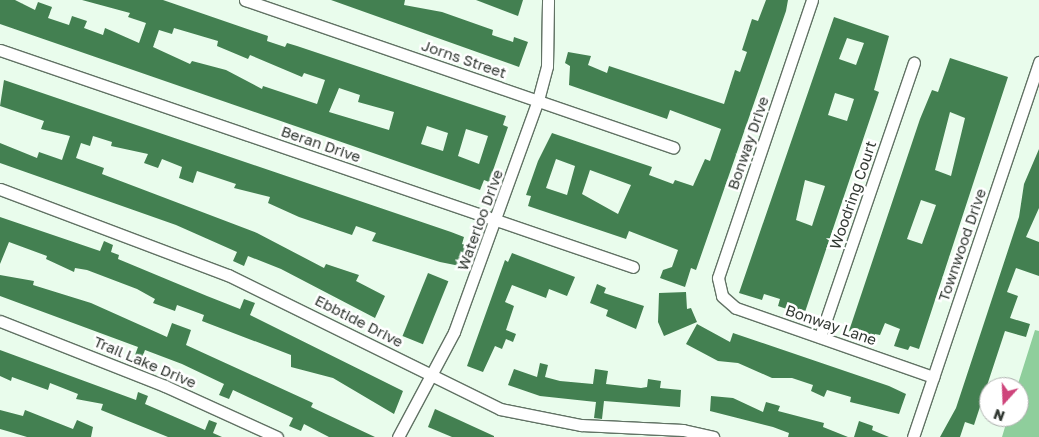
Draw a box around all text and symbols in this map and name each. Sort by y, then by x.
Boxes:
street label: Jorns Street [419,36,509,82]
street label: Bonway Drive [724,94,772,192]
street label: Beran Drive [279,122,363,166]
street label: Woodring Court [826,138,880,252]
street label: Waterloo Drive [453,167,507,273]
street label: Townwood Drive [934,186,990,304]
street label: Ebbtide Drive [312,291,406,351]
street label: Bonway Lane [783,301,879,349]
street label: Trail Lake Drive [91,332,199,392]
north arrow [979,377,1029,427]
text: N [991,406,1007,425]

